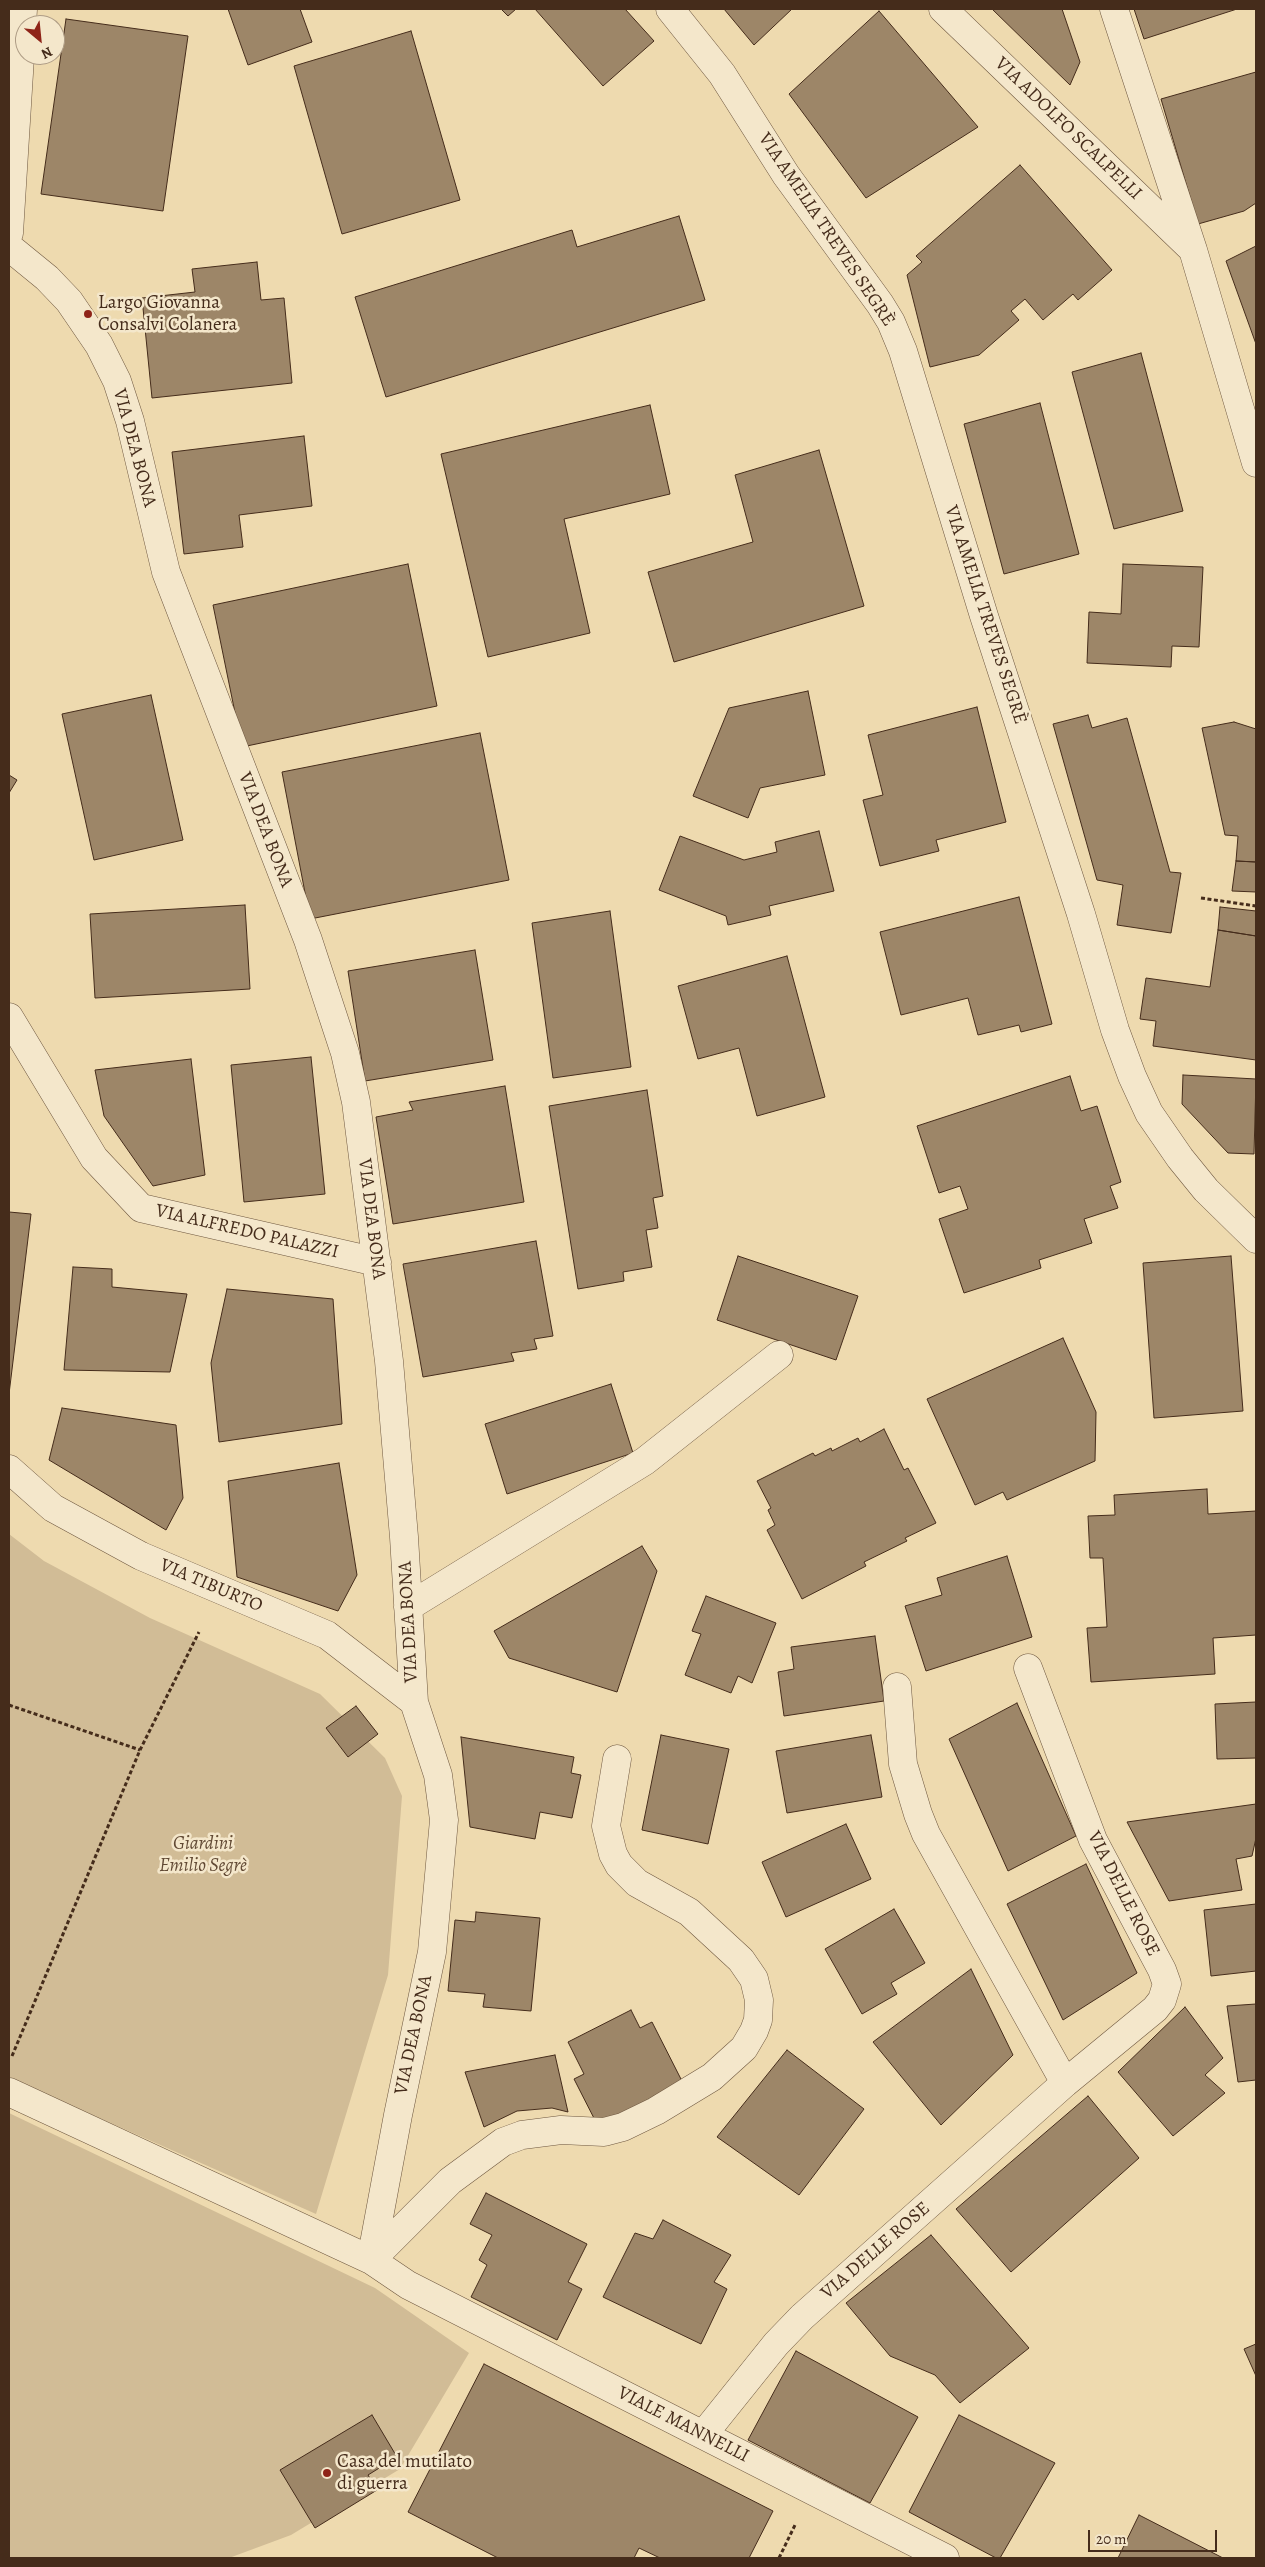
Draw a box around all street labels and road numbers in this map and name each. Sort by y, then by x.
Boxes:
street label: VIA ADOLFO SCALPELLI [990,53,1146,205]
street label: VIA AMELIA TREVES SEGRÈ [753,129,899,331]
street label: VIA DEA BONA [107,386,161,510]
street label: VIA AMELIA TREVES SEGRÈ [939,503,1031,727]
street label: VIA DEA BONA [233,769,297,891]
street label: VIA DEA BONA [352,1157,390,1281]
street label: VIA ALFREDO PALAZZI [153,1200,341,1264]
street label: VIA TIBURTO [156,1554,266,1618]
street label: VIA DEA BONA [394,1561,424,1683]
street label: VIA DELLE ROSE [1082,1828,1164,1960]
street label: VIA DEA BONA [390,1973,438,2097]
street label: VIA DELLE ROSE [817,2197,935,2305]
street label: VIALE MANNELLI [613,2382,753,2468]

